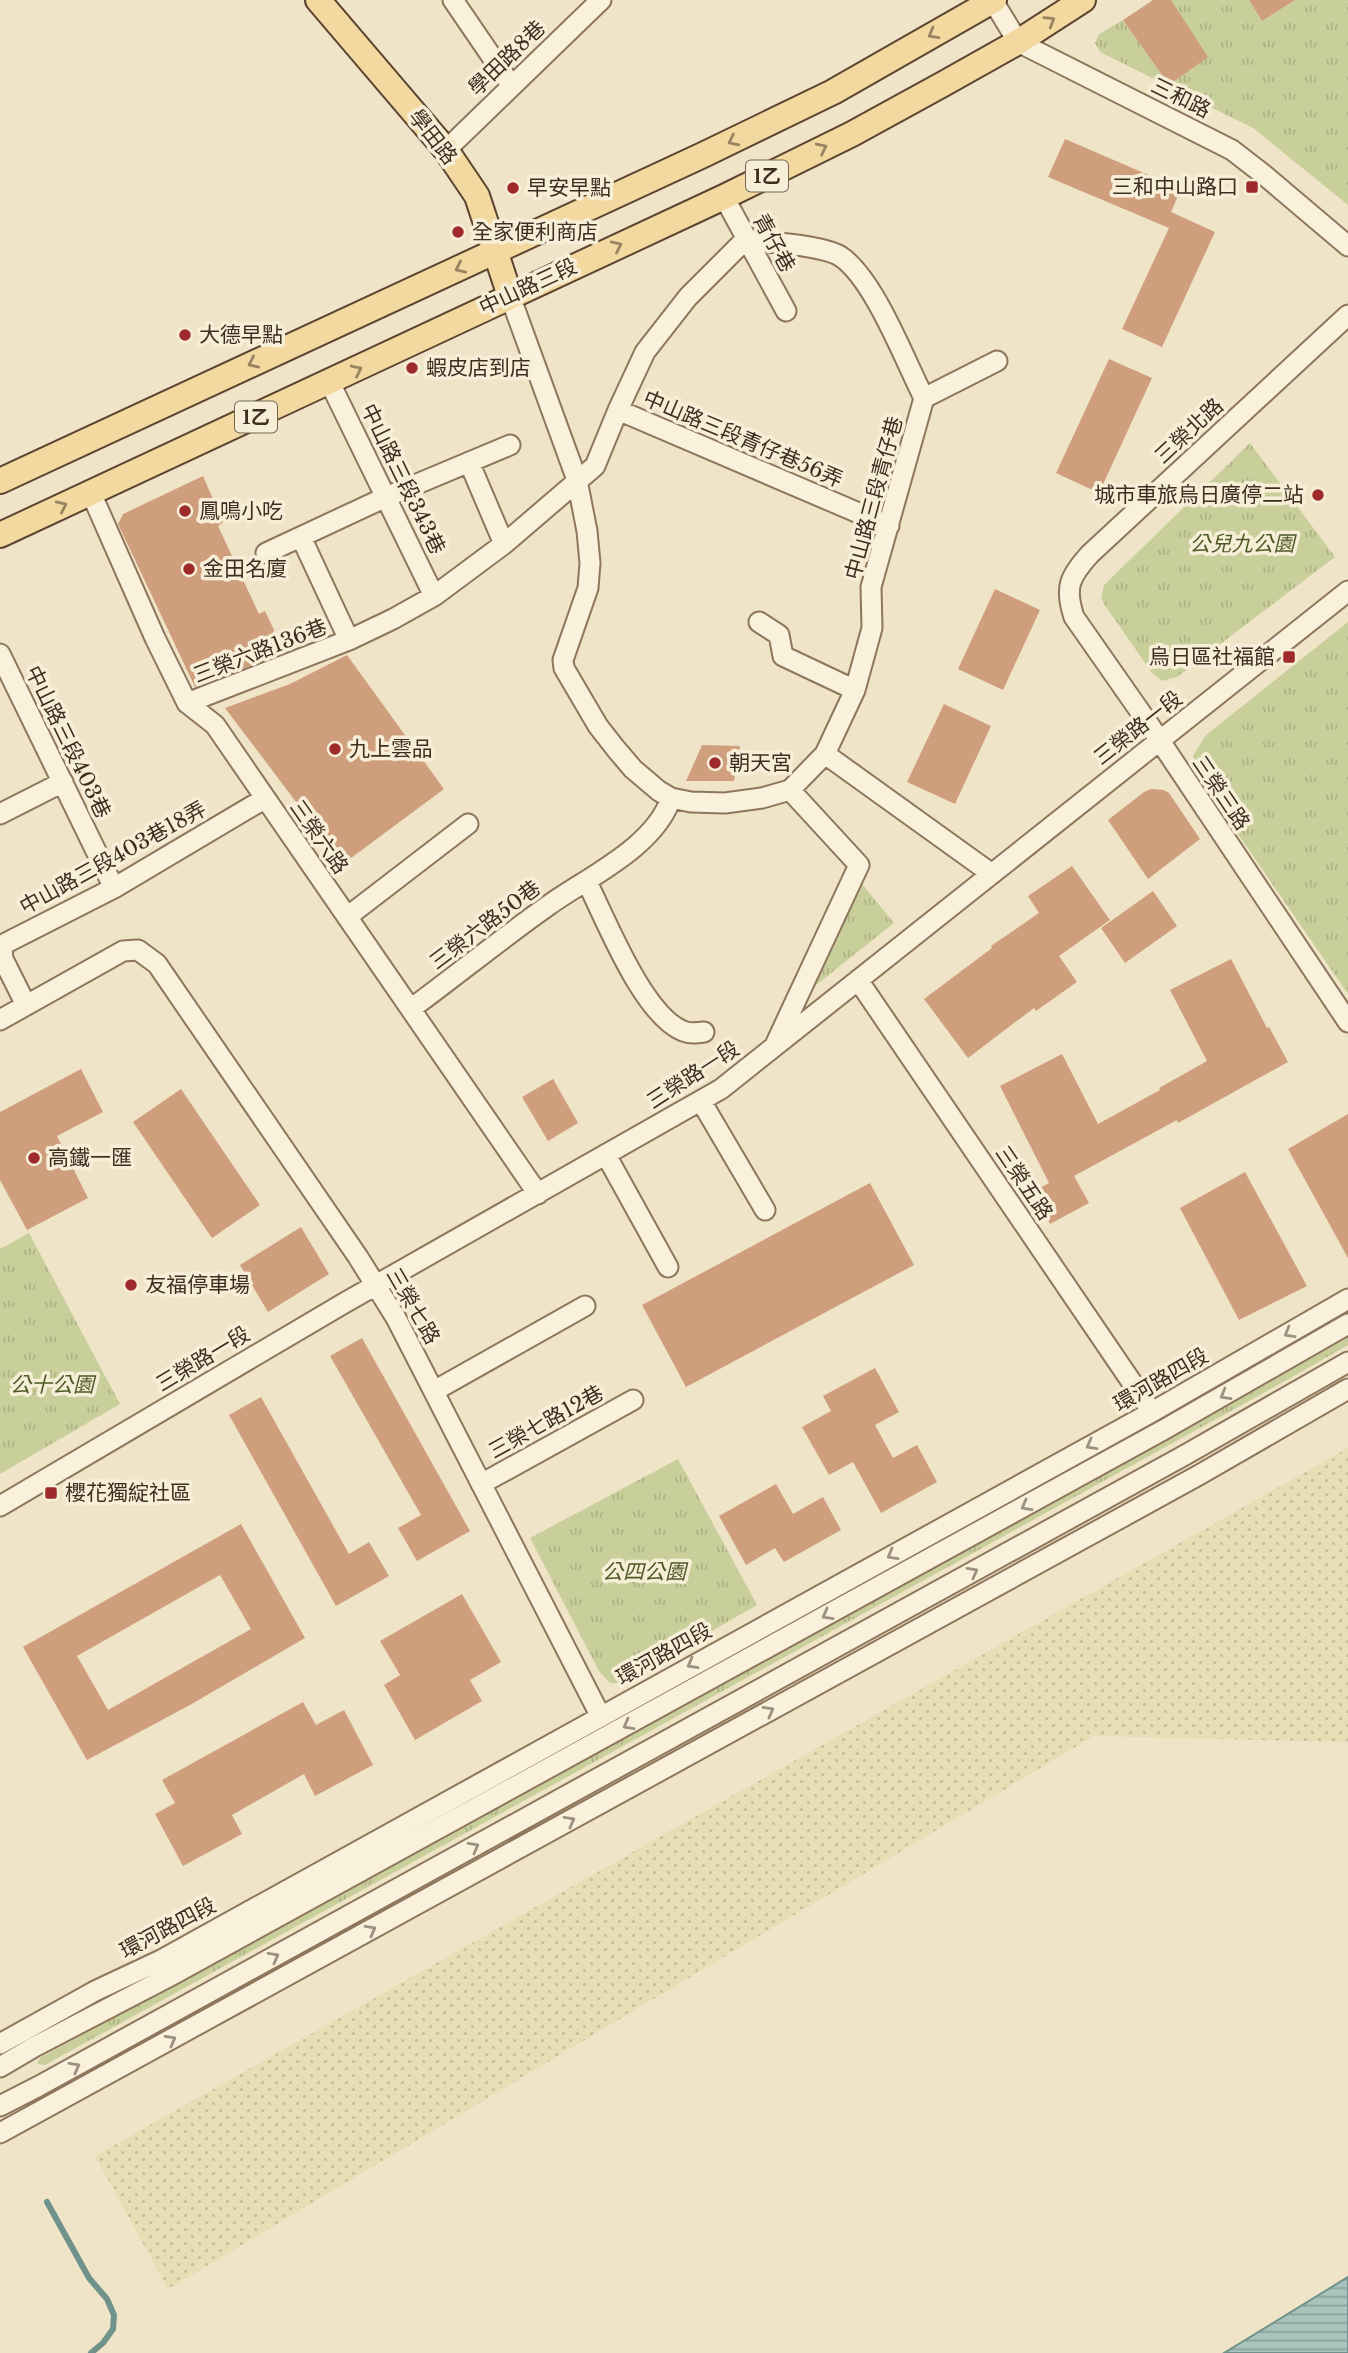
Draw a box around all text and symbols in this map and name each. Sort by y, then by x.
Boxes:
street label: 學田路8巷 [463,15,551,101]
one-way arrow [1043,16,1056,29]
one-way arrow [928,26,941,39]
street label: 三和路 [1147,73,1215,123]
street label: 學田路 [403,104,463,170]
one-way arrow [728,133,740,147]
one-way arrow [815,143,827,157]
road number: 1乙 [746,160,788,192]
place label: 三和中山路口 [1112,174,1238,200]
place label: 早安早點 [527,175,611,201]
marker: 三和中山路口 [1244,179,1260,195]
marker: 早安早點 [505,180,521,196]
street label: 青仔巷 [747,209,801,277]
place label: 全家便利商店 [472,219,598,245]
marker: 全家便利商店 [450,224,466,240]
one-way arrow [610,240,622,254]
street label: 中山路三段 [475,253,581,321]
one-way arrow [455,260,467,274]
place label: 大德早點 [199,322,283,348]
marker: 大德早點 [177,327,193,343]
one-way arrow [248,355,260,369]
place label: 蝦皮店到店 [426,355,531,381]
marker: 蝦皮店到店 [404,360,420,376]
one-way arrow [350,364,362,378]
street label: 中山路三段青仔巷56弄 [639,385,847,493]
street label: 三榮北路 [1149,393,1229,469]
street label: 中山路三段343巷 [355,400,451,558]
road number: 1乙 [235,402,277,432]
street label: 中山路三段青仔巷 [840,413,908,583]
place label: 城市車旅烏日廣停二站 [1094,482,1304,508]
marker: 城市車旅烏日廣停二站 [1310,487,1326,503]
place label: 鳳鳴小吃 [199,498,283,524]
one-way arrow [55,500,67,514]
marker: 鳳鳴小吃 [177,503,193,519]
park label: 公兒九公園 [1190,531,1297,557]
place label: 金田名廈 [203,556,287,582]
marker: 金田名廈 [181,561,197,577]
street label: 三榮六路136巷 [190,614,330,688]
place label: 烏日區社福館 [1149,644,1275,670]
marker: 烏日區社福館 [1281,649,1297,665]
street label: 中山路三段403巷 [20,662,116,822]
street label: 三榮路一段 [1089,685,1187,771]
place label: 九上雲品 [349,736,433,762]
marker: 九上雲品 [327,741,343,757]
place label: 朝天宮 [729,750,792,776]
street label: 三榮三路 [1187,751,1255,835]
marker: 朝天宮 [707,755,723,771]
street label: 三榮六路 [284,795,354,879]
street label: 中山路三段403巷18弄 [15,796,211,920]
street label: 三榮六路50巷 [424,875,546,975]
street label: 三榮路一段 [642,1036,744,1114]
street label: 三榮五路 [990,1141,1058,1225]
place label: 高鐵一匯 [48,1145,132,1171]
marker: 高鐵一匯 [26,1150,42,1166]
street label: 三榮七路 [381,1263,445,1349]
place label: 友福停車場 [145,1272,250,1298]
marker: 友福停車場 [123,1277,139,1293]
street label: 三榮路一段 [151,1321,255,1397]
one-way arrow [1283,1325,1296,1338]
street label: 環河路四段 [1109,1342,1213,1418]
park label: 公十公園 [10,1372,97,1398]
street label: 三榮七路12巷 [484,1380,608,1464]
one-way arrow [1220,1387,1232,1400]
one-way arrow [1086,1437,1098,1450]
place label: 櫻花獨綻社區 [65,1480,191,1506]
marker: 櫻花獨綻社區 [43,1485,59,1501]
one-way arrow [1021,1497,1034,1511]
one-way arrow [886,1547,899,1560]
park label: 公四公園 [602,1559,689,1585]
one-way arrow [966,1566,978,1580]
one-way arrow [822,1607,834,1620]
street label: 環河路四段 [612,1617,716,1691]
one-way arrow [687,1656,699,1669]
one-way arrow [762,1706,775,1719]
one-way arrow [622,1717,635,1730]
one-way arrow [563,1816,575,1829]
one-way arrow [466,1842,479,1855]
street label: 環河路四段 [116,1892,220,1964]
one-way arrow [363,1925,376,1938]
one-way arrow [267,1952,280,1965]
one-way arrow [164,2035,177,2048]
one-way arrow [68,2062,80,2075]

